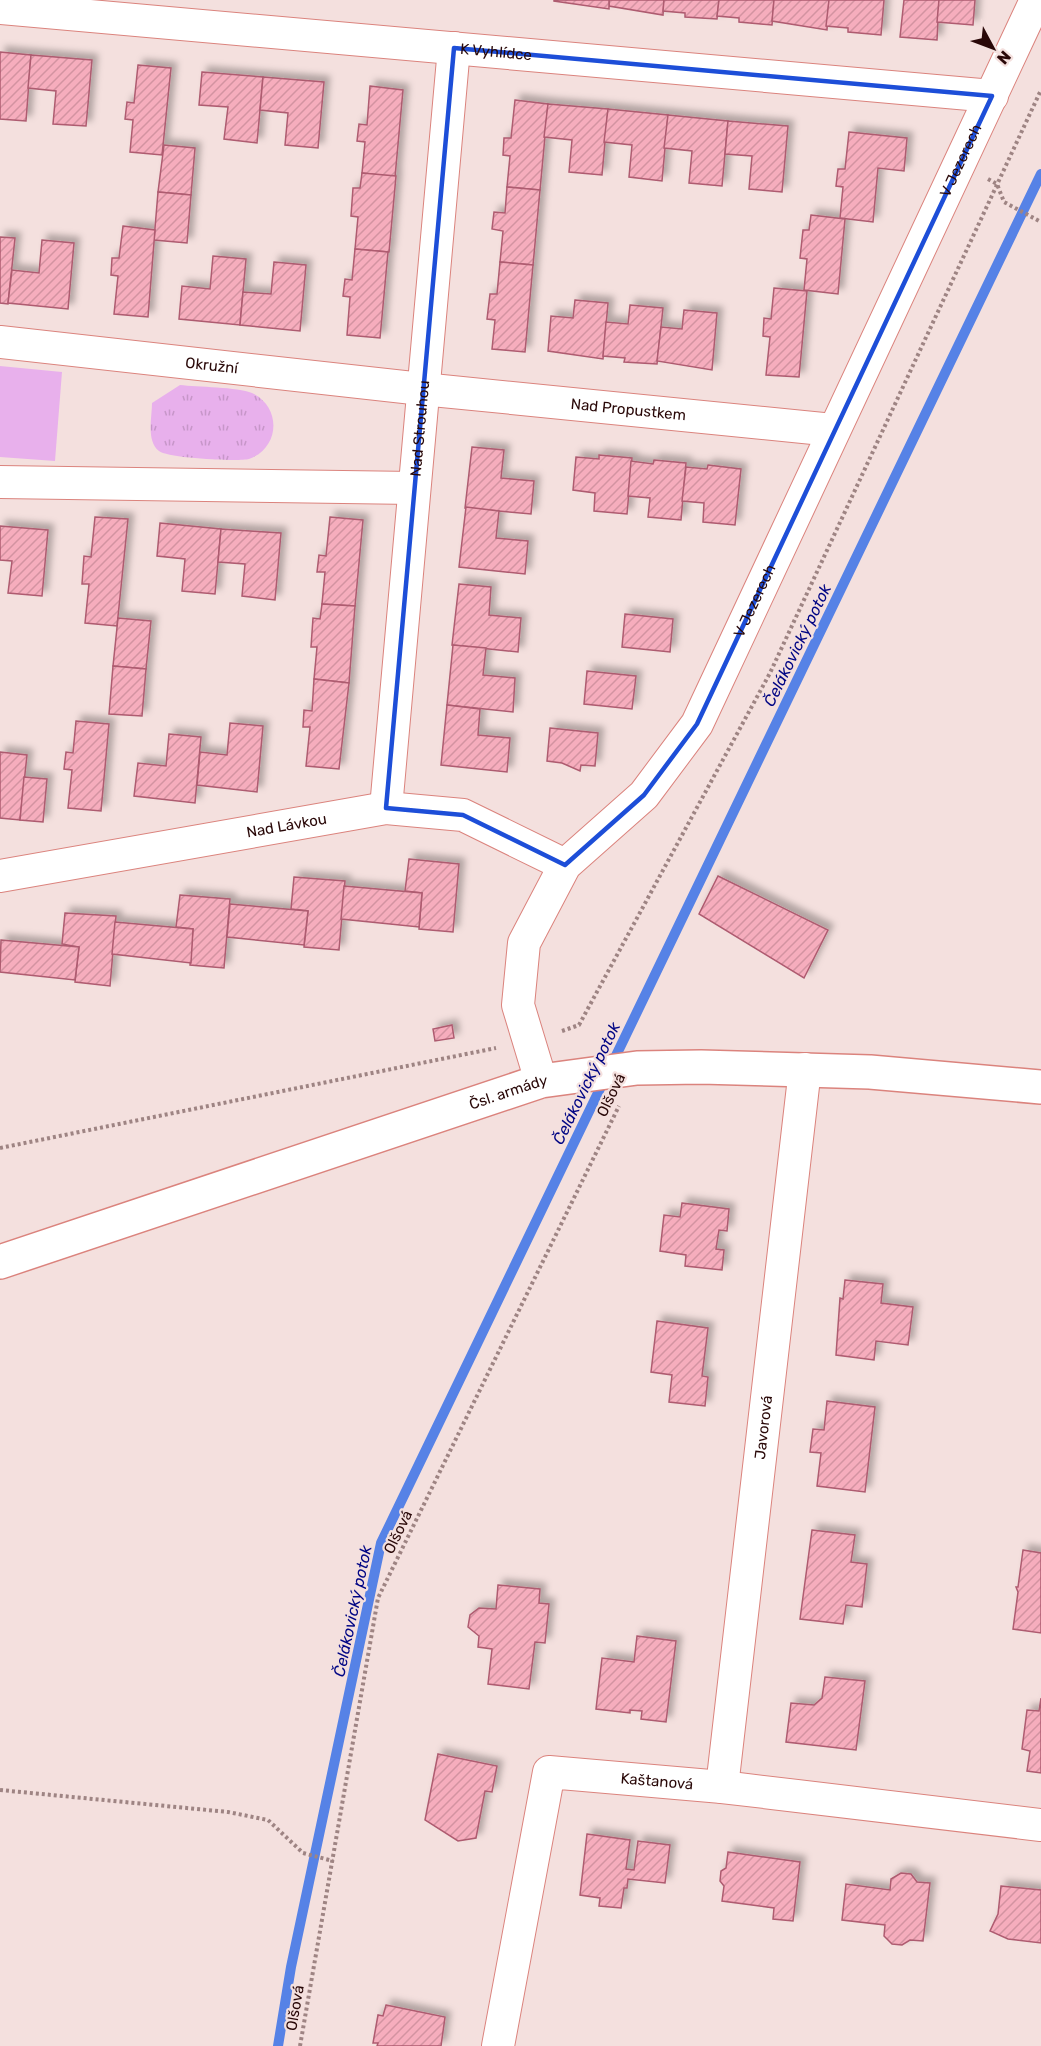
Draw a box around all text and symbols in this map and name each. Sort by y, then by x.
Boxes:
north arrow [963,18,1023,78]
street label: K Vyhlídce [459,40,533,64]
text: N [993,47,1015,68]
street label: V Jezerech [936,121,986,200]
street label: Okružní [184,354,240,378]
street label: Nad Strouhou [407,380,433,477]
street label: Nad Propustkem [570,395,687,424]
street label: V Jezerech [730,562,779,640]
water label: Čelákovický potok [759,580,836,710]
street label: Nad Lávkou [245,810,328,841]
water label: Čelákovický potok [548,1018,625,1148]
street label: Olšová [593,1070,629,1120]
street label: Čsl. armády [467,1071,548,1113]
street label: Javorová [751,1394,776,1460]
street label: Olšová [380,1507,416,1557]
water label: Čelákovický potok [328,1543,376,1679]
street label: Kaštanová [620,1769,694,1793]
street label: Olšová [282,1984,308,2032]

